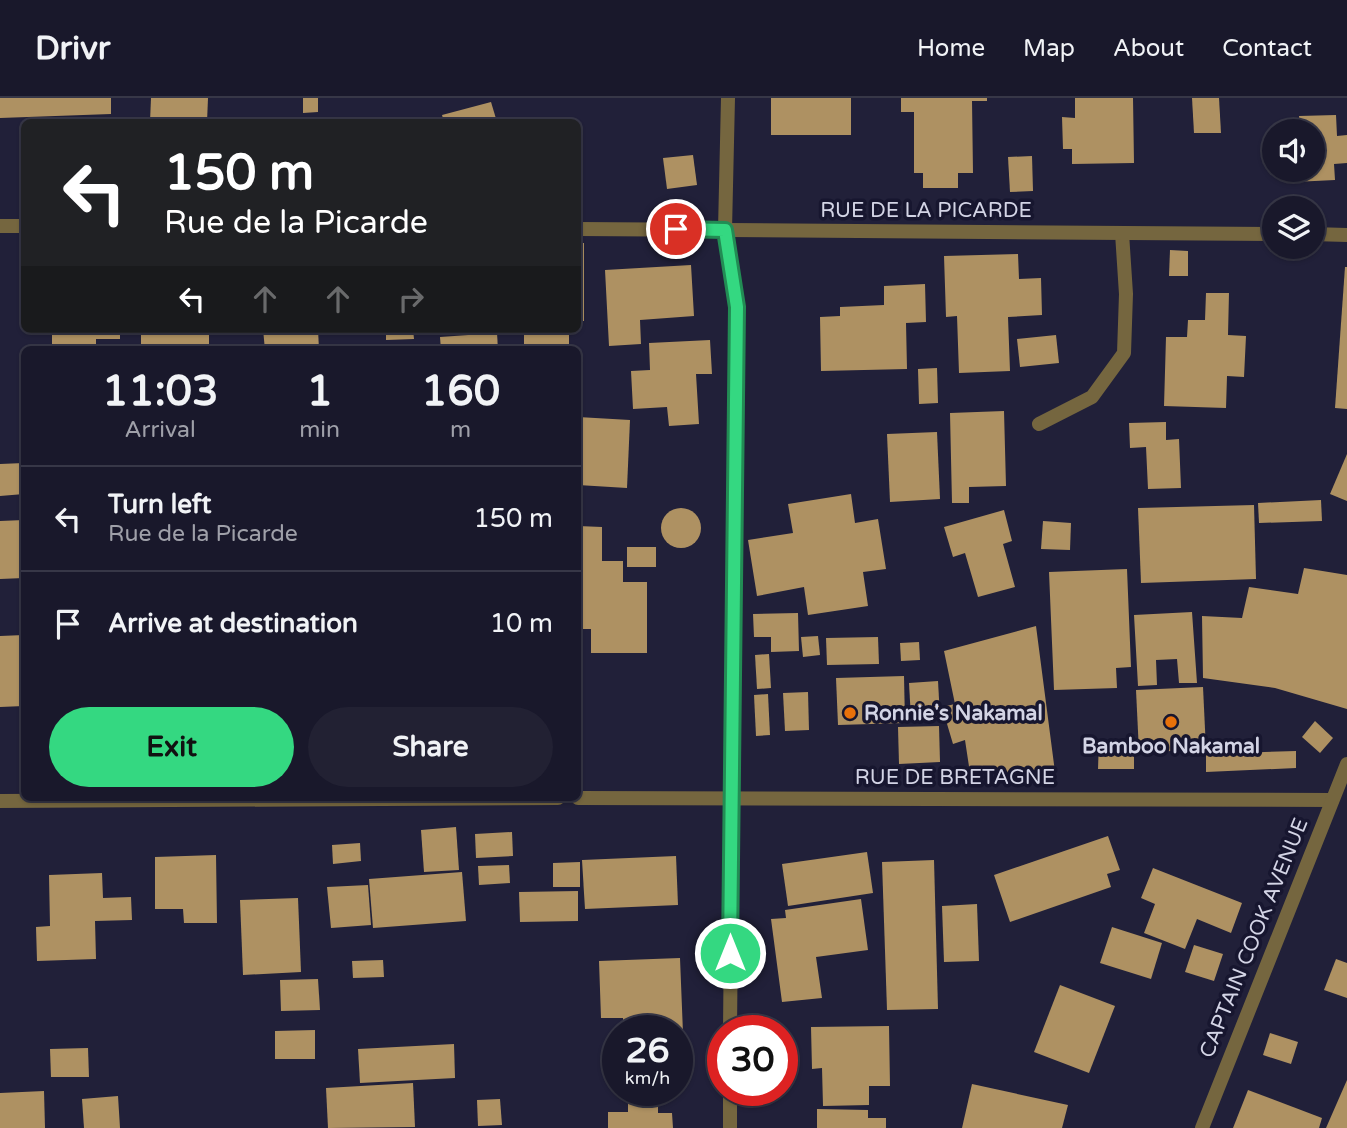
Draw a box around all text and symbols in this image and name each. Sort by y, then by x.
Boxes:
text: Drivr [35,29,110,68]
text: Home [917,34,985,63]
text: Map [1023,34,1075,63]
text: About [1113,34,1184,63]
text: Contact [1222,34,1312,63]
map controls [1262,119,1325,259]
button: sound [1262,119,1325,182]
text: 150 m [164,144,314,203]
icon: left [49,147,140,238]
button: layers [1262,196,1325,259]
street label: RUE DE LA PICARDE [820,198,1032,223]
pin [646,199,706,259]
text: Rue de la Picarde [164,204,428,242]
icon: arrive [657,210,695,248]
icon: left [173,280,211,318]
icon: ahead [246,280,284,318]
icon: ahead [319,280,357,318]
icon: right [392,280,430,318]
text: 11:03 [102,366,218,417]
text: 1 [306,366,333,417]
text: 160 [421,366,500,417]
text: Arrival [125,416,196,444]
text: min [299,416,340,444]
text: m [450,416,471,444]
text: Turn left [108,489,211,520]
icon: left [49,500,87,538]
text: 150 m [473,503,553,534]
text: Rue de la Picarde [108,520,298,548]
icon: arrive [49,605,87,643]
text: Arrive at destination [108,608,358,639]
text: 10 m [490,608,553,639]
place label: Ronnie's Nakamal [864,701,1043,726]
marker: Ronnie's Nakamal [842,705,858,721]
button: Exit [49,707,294,787]
button: Share [308,707,553,787]
marker: Bamboo Nakamal [1163,714,1179,730]
place label: Bamboo Nakamal [1082,734,1260,759]
street label: RUE DE BRETAGNE [855,765,1055,790]
street label: CAPTAIN COOK AVENUE [1194,814,1314,1062]
position arrow [693,916,767,990]
speed limit sign: 30 [707,1015,798,1106]
text: 26 [626,1030,669,1072]
text: km/h [625,1067,670,1089]

